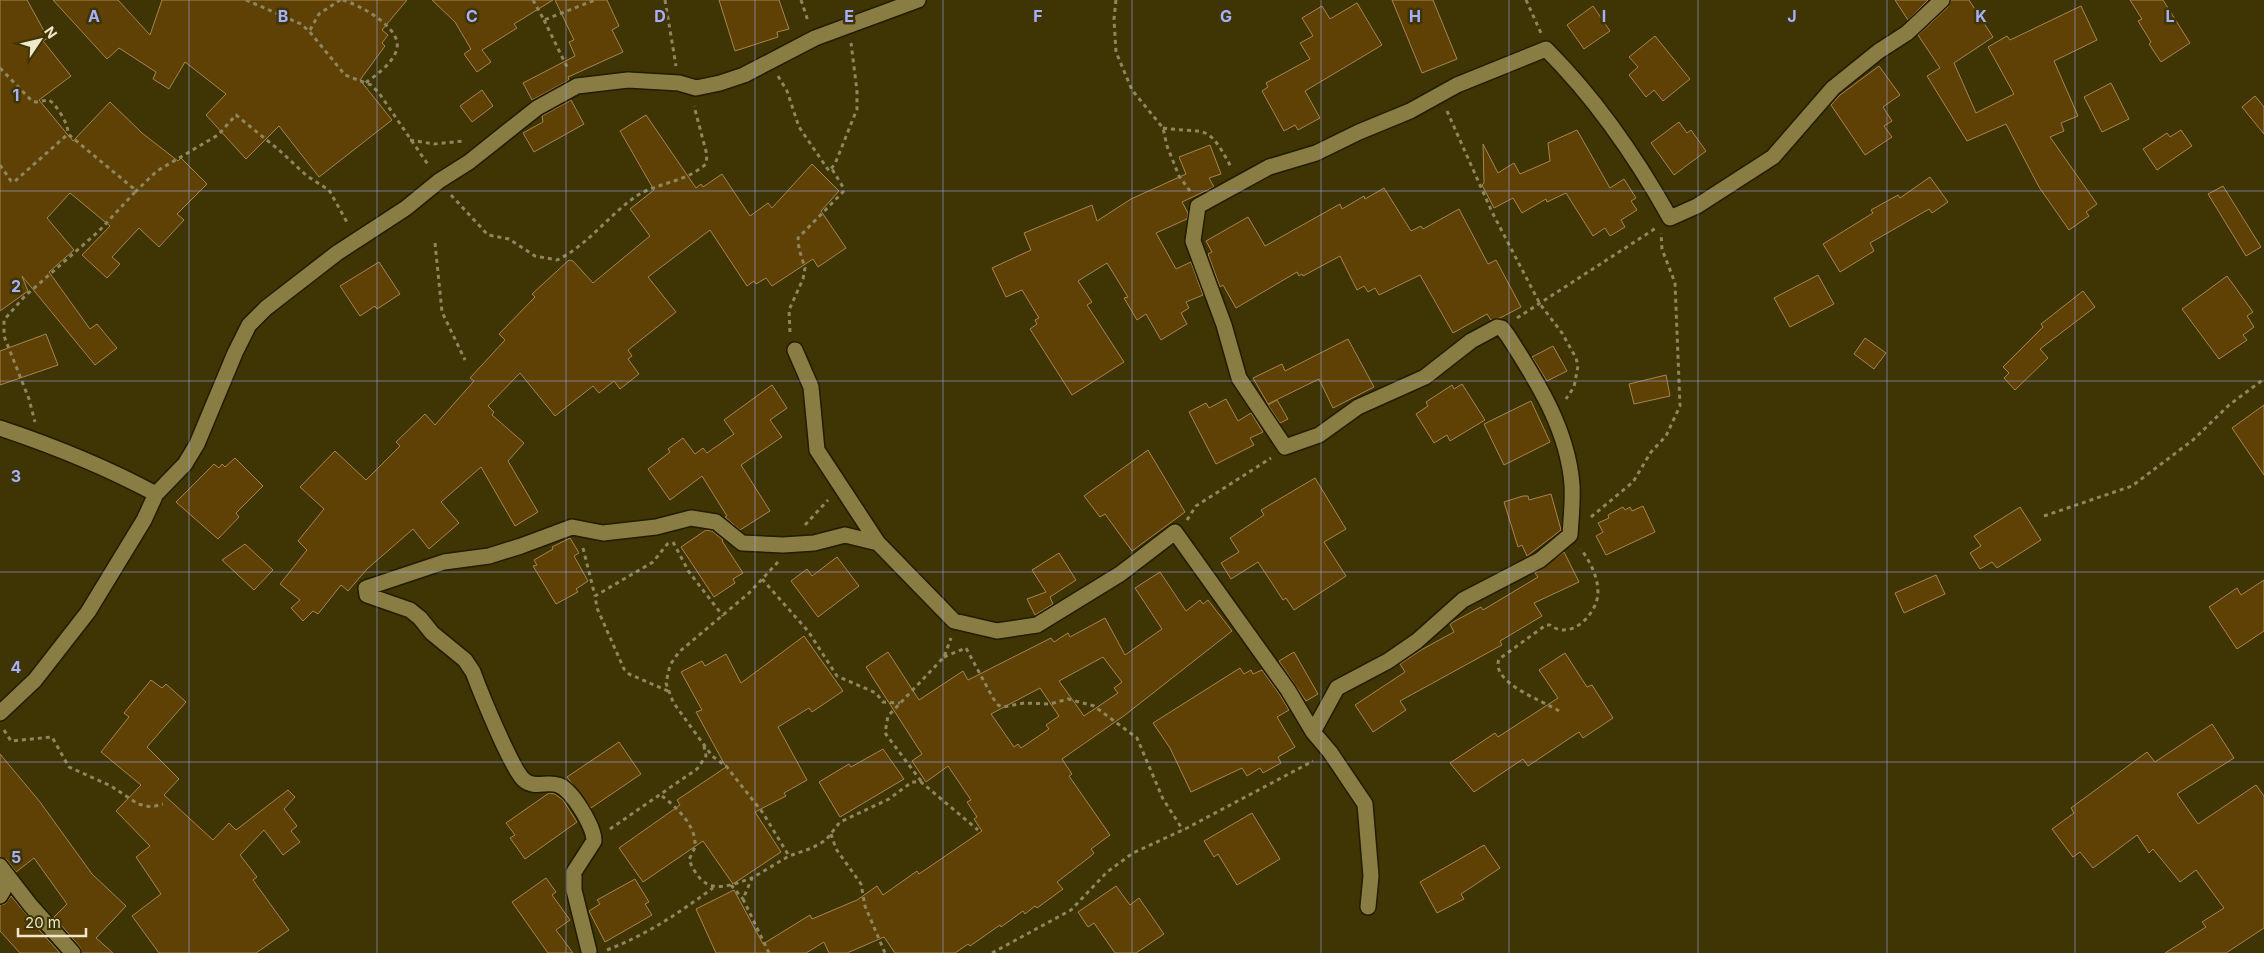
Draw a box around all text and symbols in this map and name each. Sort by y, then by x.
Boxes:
text: A [88,6,100,26]
text: B [278,6,288,26]
text: C [466,6,478,26]
text: D [654,6,666,26]
text: E [844,6,854,26]
text: F [1033,6,1043,26]
text: G [1220,6,1232,26]
text: H [1409,6,1421,26]
text: I [1602,6,1606,26]
text: J [1787,6,1797,26]
text: K [1975,6,1987,26]
text: L [2165,6,2175,26]
north arrow [15,15,65,65]
text: N [41,23,61,42]
text: 1 [13,85,19,105]
text: 2 [11,276,21,296]
text: 3 [11,466,21,486]
text: 4 [11,657,22,677]
text: 5 [11,847,21,867]
scale bar [18,906,85,938]
text: 20 m [25,913,61,932]

